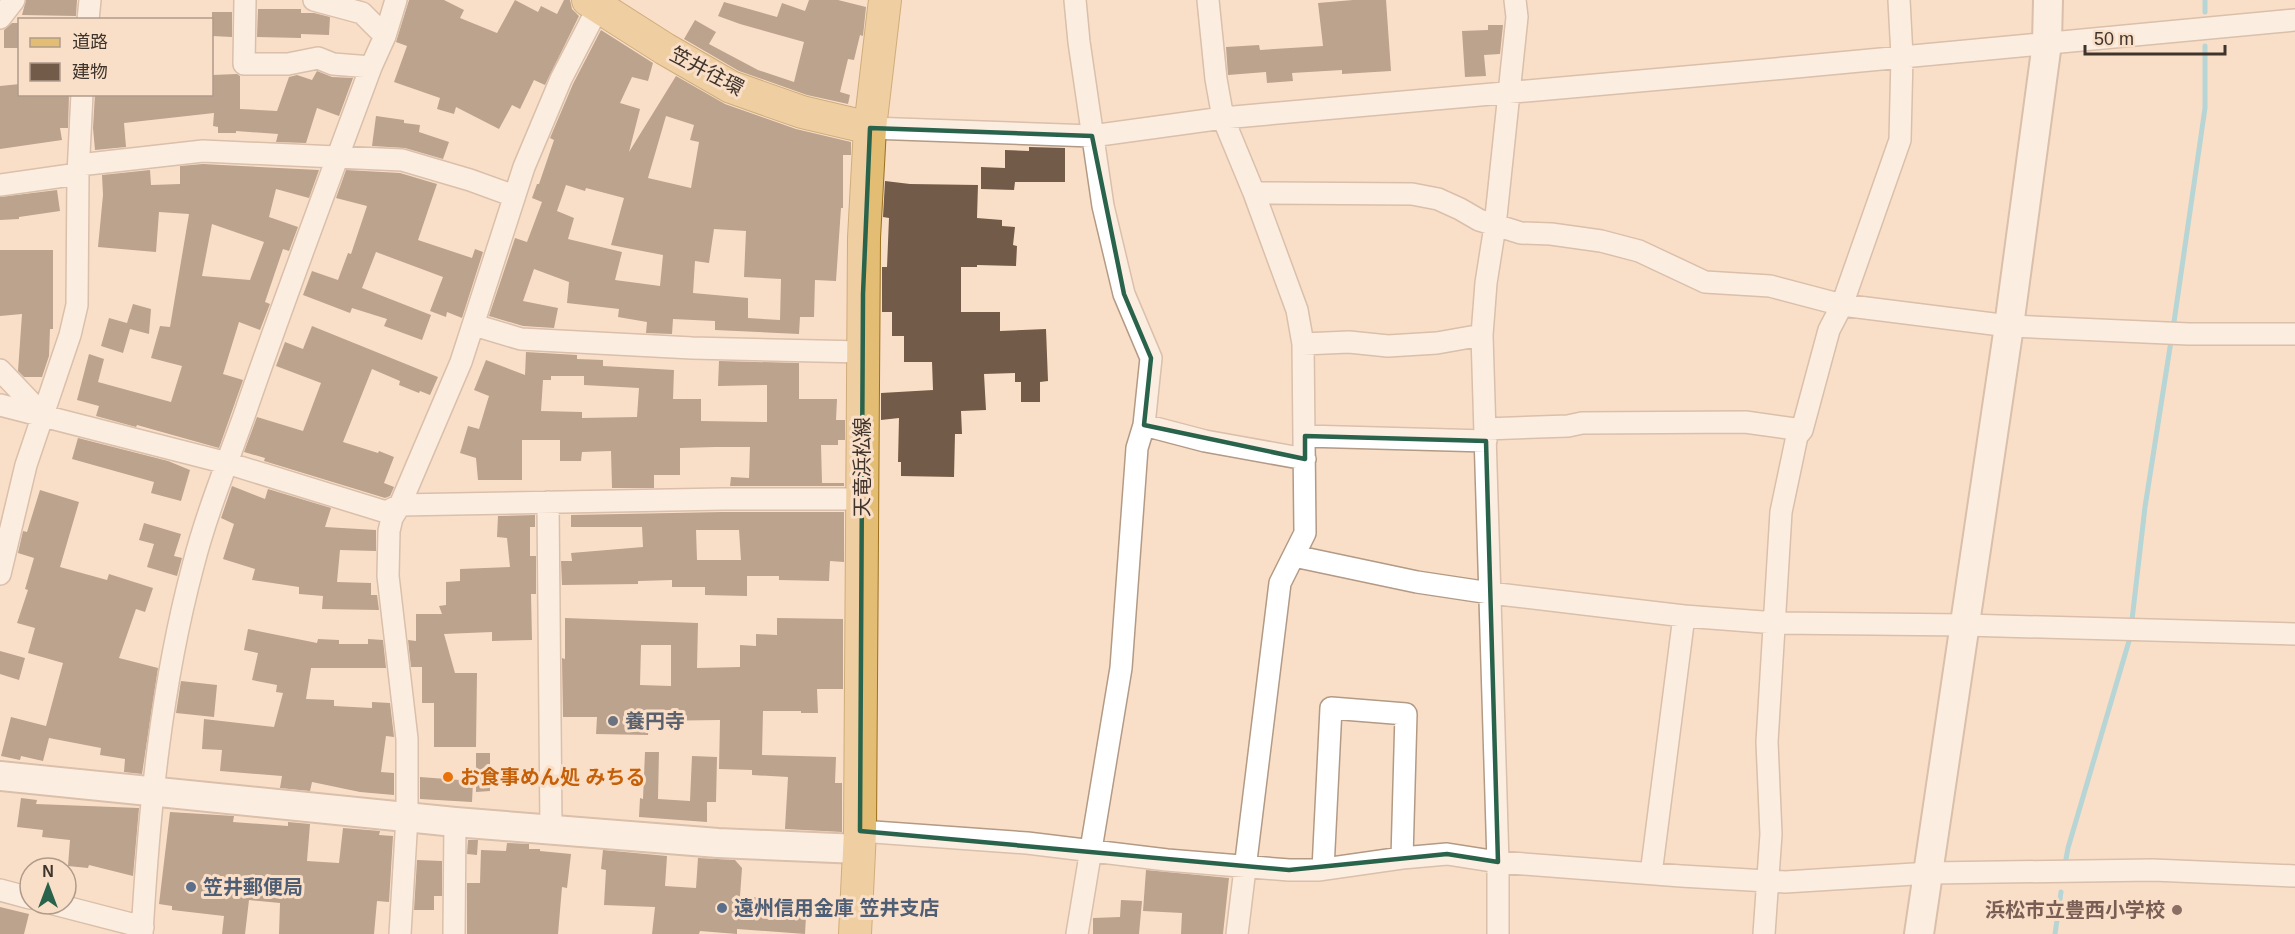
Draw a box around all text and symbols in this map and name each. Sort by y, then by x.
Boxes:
legend [18,18,213,96]
scale bar [2085,18,2224,56]
text: 50 m [2094,29,2134,49]
text: 道路 [72,32,108,52]
street label: 笠井往環 [667,43,747,99]
text: 建物 [72,62,108,82]
street label: 天竜浜松線 [851,417,873,517]
place label: 養円寺 [625,710,685,732]
marker: 養円寺 [606,714,620,728]
place label: お食事めん処 みちる [460,766,646,788]
marker: お食事めん処 みちる [441,770,455,784]
north arrow [18,856,78,916]
text: N [42,863,54,880]
place label: 笠井郵便局 [203,876,303,898]
marker: 笠井郵便局 [184,880,198,894]
place label: 遠州信用金庫 笠井支店 [734,897,940,919]
place label: 浜松市立豊西小学校 [1985,899,2165,921]
marker: 遠州信用金庫 笠井支店 [715,901,729,915]
marker: 浜松市立豊西小学校 [2170,903,2184,917]

